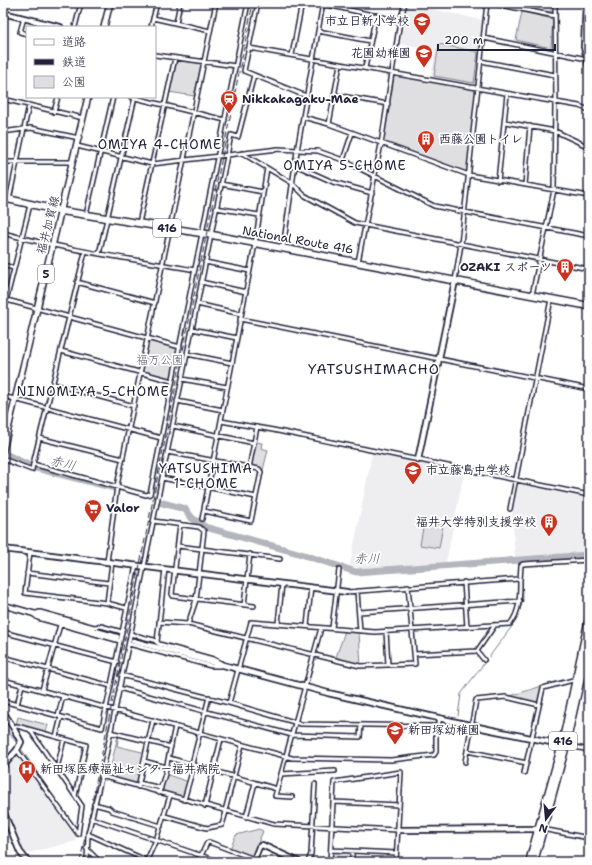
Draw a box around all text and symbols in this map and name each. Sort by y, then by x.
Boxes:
school or university icon: 市立日新小学校 [412,11,432,36]
place label: 市立日新小学校 [325,13,409,29]
legend [26,26,156,98]
scale bar [438,26,555,52]
text: 200 m [444,32,483,48]
text: 道路 [62,34,86,50]
school or university icon: 花園幼稚園 [414,43,434,68]
place label: 花園幼稚園 [351,45,411,61]
text: 鉄道 [62,54,86,70]
text: 公園 [62,74,86,90]
station icon: Nikkakagaku-Mae [219,89,239,114]
place label: Nikkakagaku-Mae [242,91,359,107]
building icon: 西藤公園トイレ [416,129,436,154]
place label: 西藤公園トイレ [439,131,523,147]
district label: OMIYA 4-CHOME [98,136,222,153]
district label: OMIYA 5-CHOME [283,157,407,174]
street label: 福井加賀線 [33,194,63,256]
road number: 416 [153,219,181,237]
street label: National Route 416 [241,222,355,258]
building icon: OZAKI スポーツ [555,257,575,282]
place label: OZAKI スポーツ [460,259,552,275]
road number: 5 [38,265,54,283]
park label: 福万公園 [136,352,184,368]
district label: YATSUSHIMACHO [308,360,440,378]
district label: NINOMIYA 5-CHOME [16,383,170,400]
water label: 赤川 [48,452,78,474]
district label: YATSUSHIMA 1-CHOME [159,460,253,492]
school or university icon: 市立藤島中学校 [403,460,423,485]
place label: 市立藤島中学校 [426,462,510,478]
supermarket icon: Valor [83,498,103,523]
place label: Valor [106,500,140,516]
building icon: 福井大学特別支援学校 [539,512,559,537]
place label: 福井大学特別支援学校 [416,514,536,530]
water label: 赤川 [354,550,380,567]
school or university icon: 新田塚幼稚園 [385,720,405,745]
place label: 新田塚幼稚園 [408,722,480,738]
road number: 416 [549,732,577,750]
hospital icon: 新田塚医療福祉センター福井病院 [17,759,37,784]
place label: 新田塚医療福祉センター福井病院 [40,761,220,777]
north arrow [526,799,566,839]
text: N [537,820,550,837]

